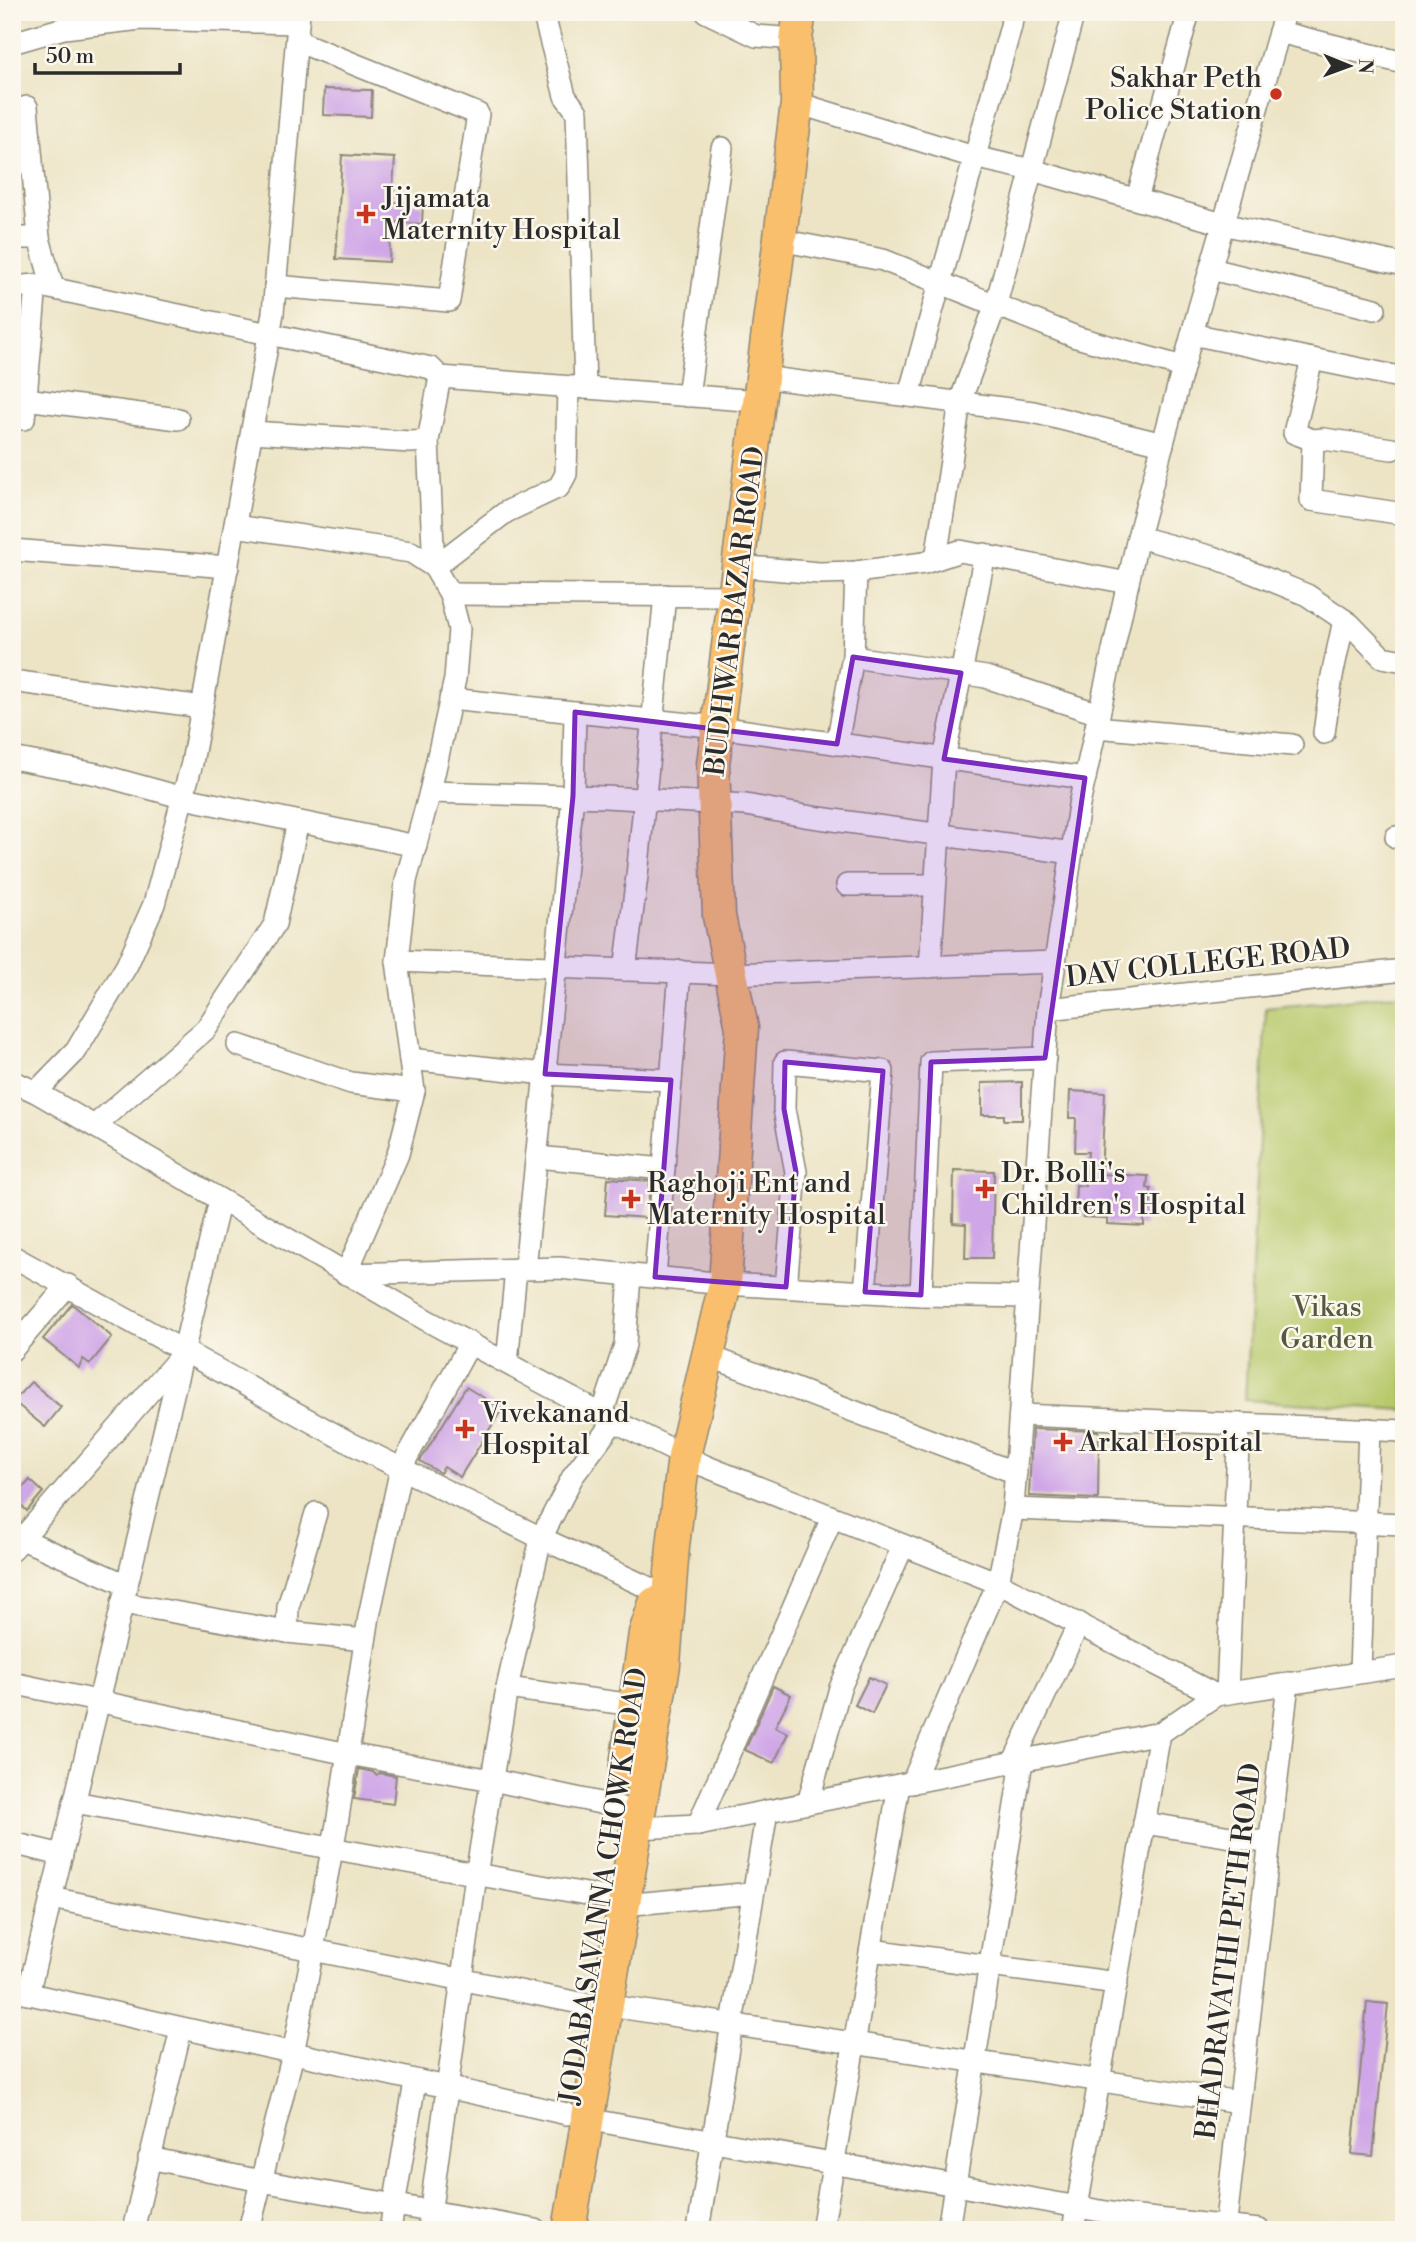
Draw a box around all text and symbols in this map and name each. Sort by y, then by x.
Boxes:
scale bar [35,32,180,76]
north arrow [1314,32,1384,102]
text: 50 m [46,44,94,70]
text: N [1353,59,1377,74]
place label: Sakhar Peth Police Station [1085,61,1262,128]
marker: Sakhar Peth Police Station [1268,86,1284,102]
place label: Jijamata Maternity Hospital [381,181,621,248]
marker: Jijamata Maternity Hospital [356,204,376,224]
street label: BUDHWAR BAZAR ROAD [697,444,773,779]
street label: DAV COLLEGE ROAD [1064,931,1352,995]
place label: Dr. Bolli's Children's Hospital [1001,1156,1246,1223]
place label: Raghoji Ent and Maternity Hospital [647,1166,886,1233]
marker: Dr. Bolli's Children's Hospital [975,1179,995,1199]
marker: Raghoji Ent and Maternity Hospital [621,1189,641,1209]
park label: Vikas Garden [1280,1290,1374,1357]
place label: Vivekanand Hospital [480,1396,630,1463]
marker: Vivekanand Hospital [455,1419,475,1439]
place label: Arkal Hospital [1078,1425,1262,1460]
marker: Arkal Hospital [1053,1432,1073,1452]
street label: JODABASAVANNA CHOWK ROAD [552,1665,656,2108]
street label: BHADRAVATHI PETH ROAD [1188,1761,1269,2142]

